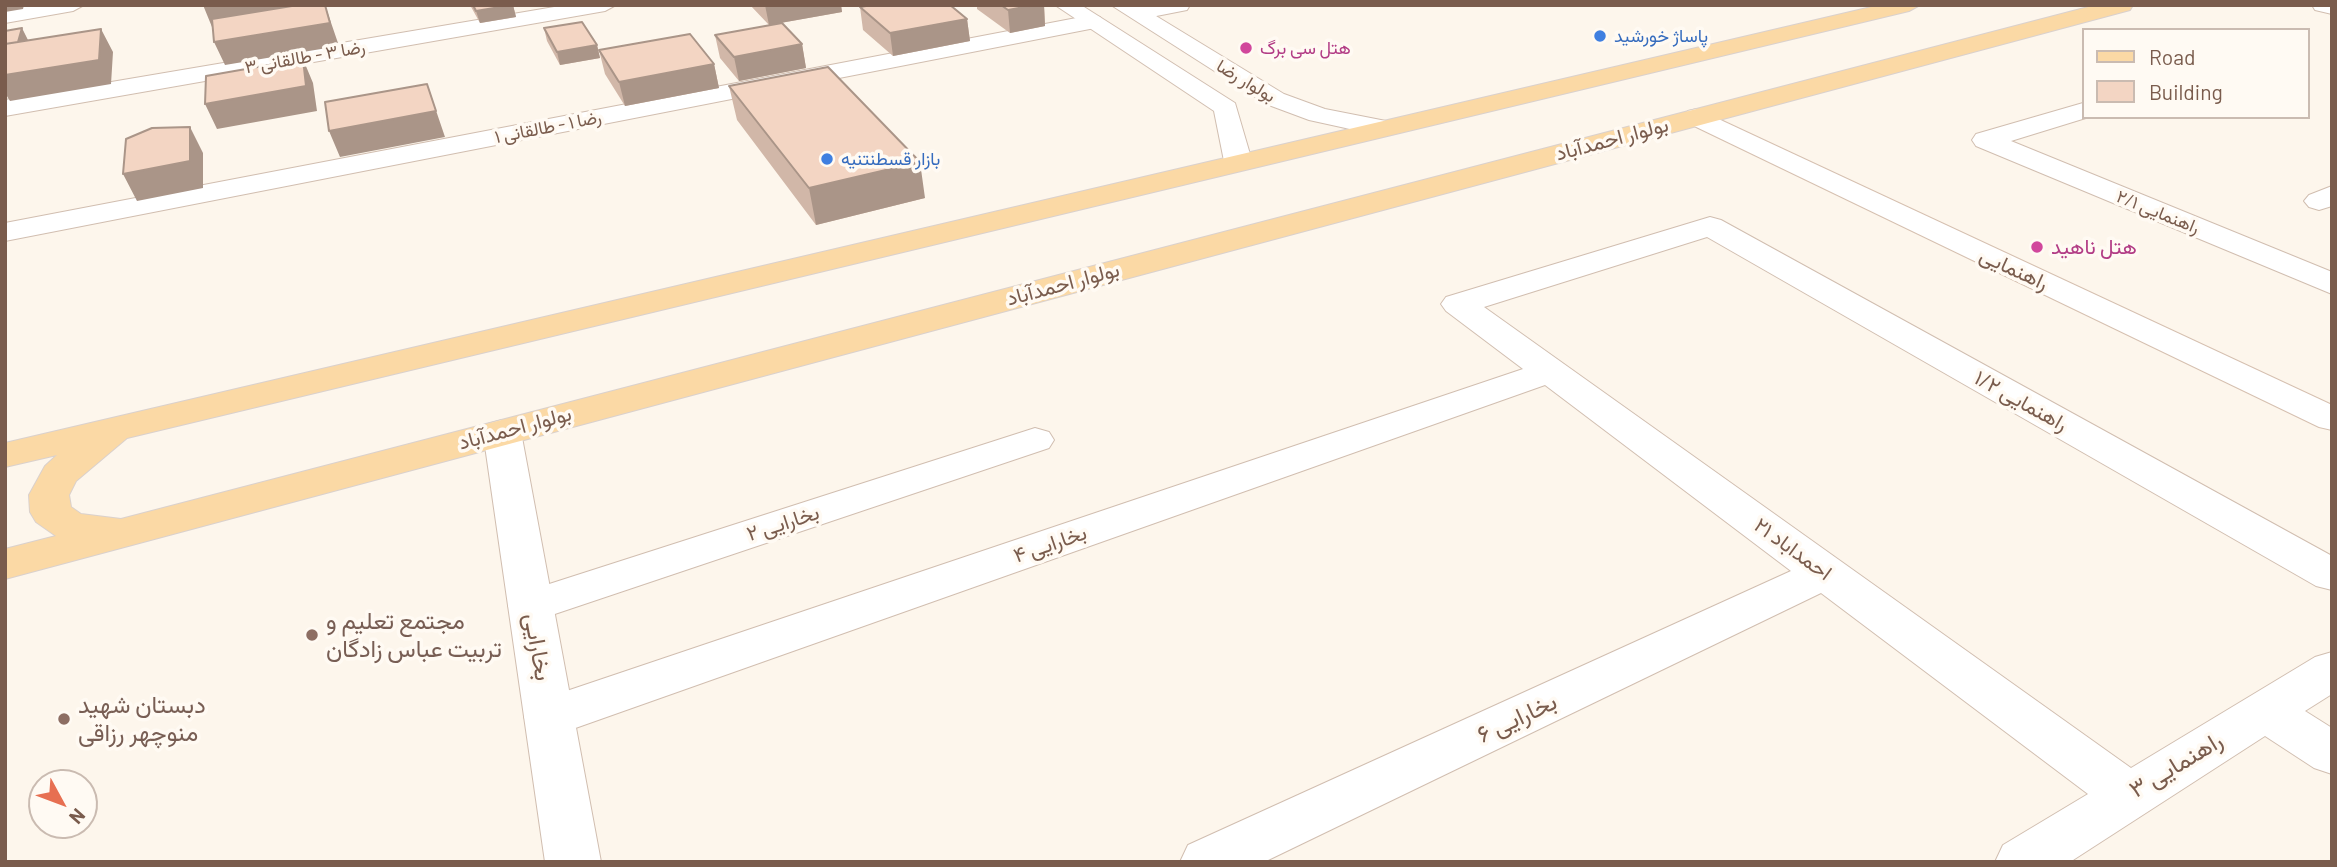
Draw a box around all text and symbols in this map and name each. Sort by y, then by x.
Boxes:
place label: پاساژ خورشید [1614,25,1708,47]
marker: پاساژ خورشید [1592,28,1608,44]
legend [2082,28,2309,119]
street label: رضا ۳ - طالقانی ۳ [243,36,367,78]
place label: هتل سی برگ [1260,37,1351,59]
marker: هتل سی برگ [1238,40,1254,56]
text: Road [2149,44,2195,69]
street label: بولوار رضا [1213,55,1279,107]
text: Building [2149,79,2223,104]
street label: رضا ۱ - طالقانی ۱ [493,106,603,148]
street label: بولوار احمدآباد [1553,112,1671,166]
place label: بازار قسطنتنیه [841,148,940,170]
marker: بازار قسطنتنیه [819,151,835,167]
street label: راهنمایی ۲/۱ [2113,186,2203,238]
place label: هتل ناهید [2051,234,2137,260]
marker: هتل ناهید [2029,239,2045,255]
street label: راهنمایی [1976,242,2052,296]
street label: بولوار احمدآباد [1004,257,1122,311]
street label: راهنمایی ۱/۲ [1970,365,2072,437]
street label: بولوار احمدآباد [456,401,574,455]
street label: بخارایی ۲ [744,499,822,547]
street label: احمداباد ۲۱ [1749,512,1837,586]
street label: بخارایی ۴ [1010,520,1090,568]
place label: مجتمع تعلیم و تربیت عباس زادگان [326,607,502,663]
street label: بخارایی [518,611,558,683]
marker: مجتمع تعلیم و تربیت عباس زادگان [304,627,320,643]
street label: بخارایی ۶ [1473,687,1561,749]
place label: دبستان شهید منوچهر رزاقی [78,691,206,747]
marker: دبستان شهید منوچهر رزاقی [56,711,72,727]
street label: راهنمایی ۳ [2124,726,2228,804]
north arrow [28,769,98,839]
text: N [65,804,91,829]

